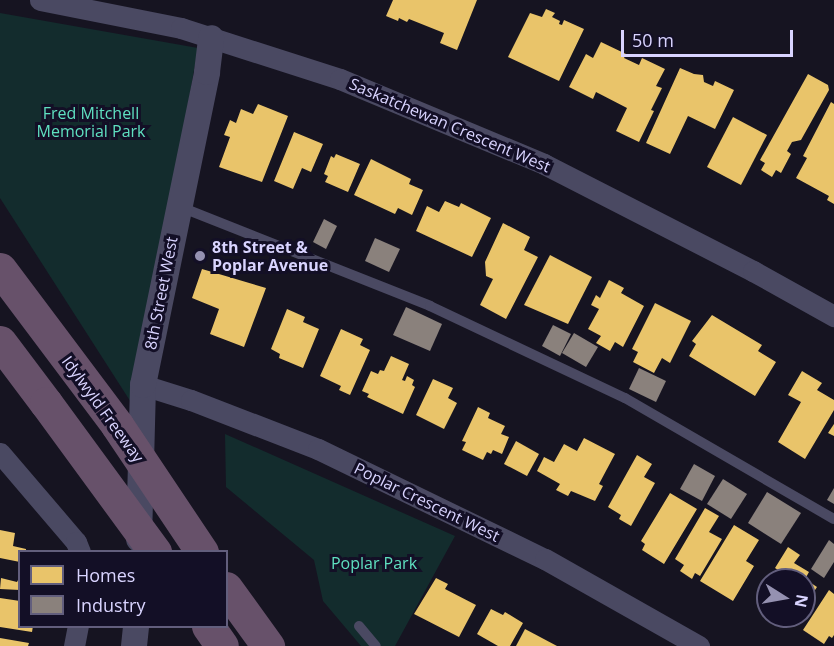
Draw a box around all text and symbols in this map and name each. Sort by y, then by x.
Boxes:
scale bar [624,18,796,56]
text: 50 m [632,28,674,52]
street label: Saskatchewan Crescent West [347,74,553,176]
park label: Fred Mitchell Memorial Park [37,103,145,141]
street label: 8th Street West [141,235,181,351]
place label: 8th Street & Poplar Avenue [212,237,328,275]
marker: 8th Street & Poplar Avenue [193,249,207,263]
street label: Idylwyld Freeway [58,352,148,466]
street label: Poplar Crescent West [351,458,503,546]
legend [18,550,228,628]
park label: Poplar Park [331,553,417,573]
text: Homes [76,563,135,587]
north arrow [756,568,816,628]
text: Industry [76,593,146,617]
text: N [790,593,814,610]

